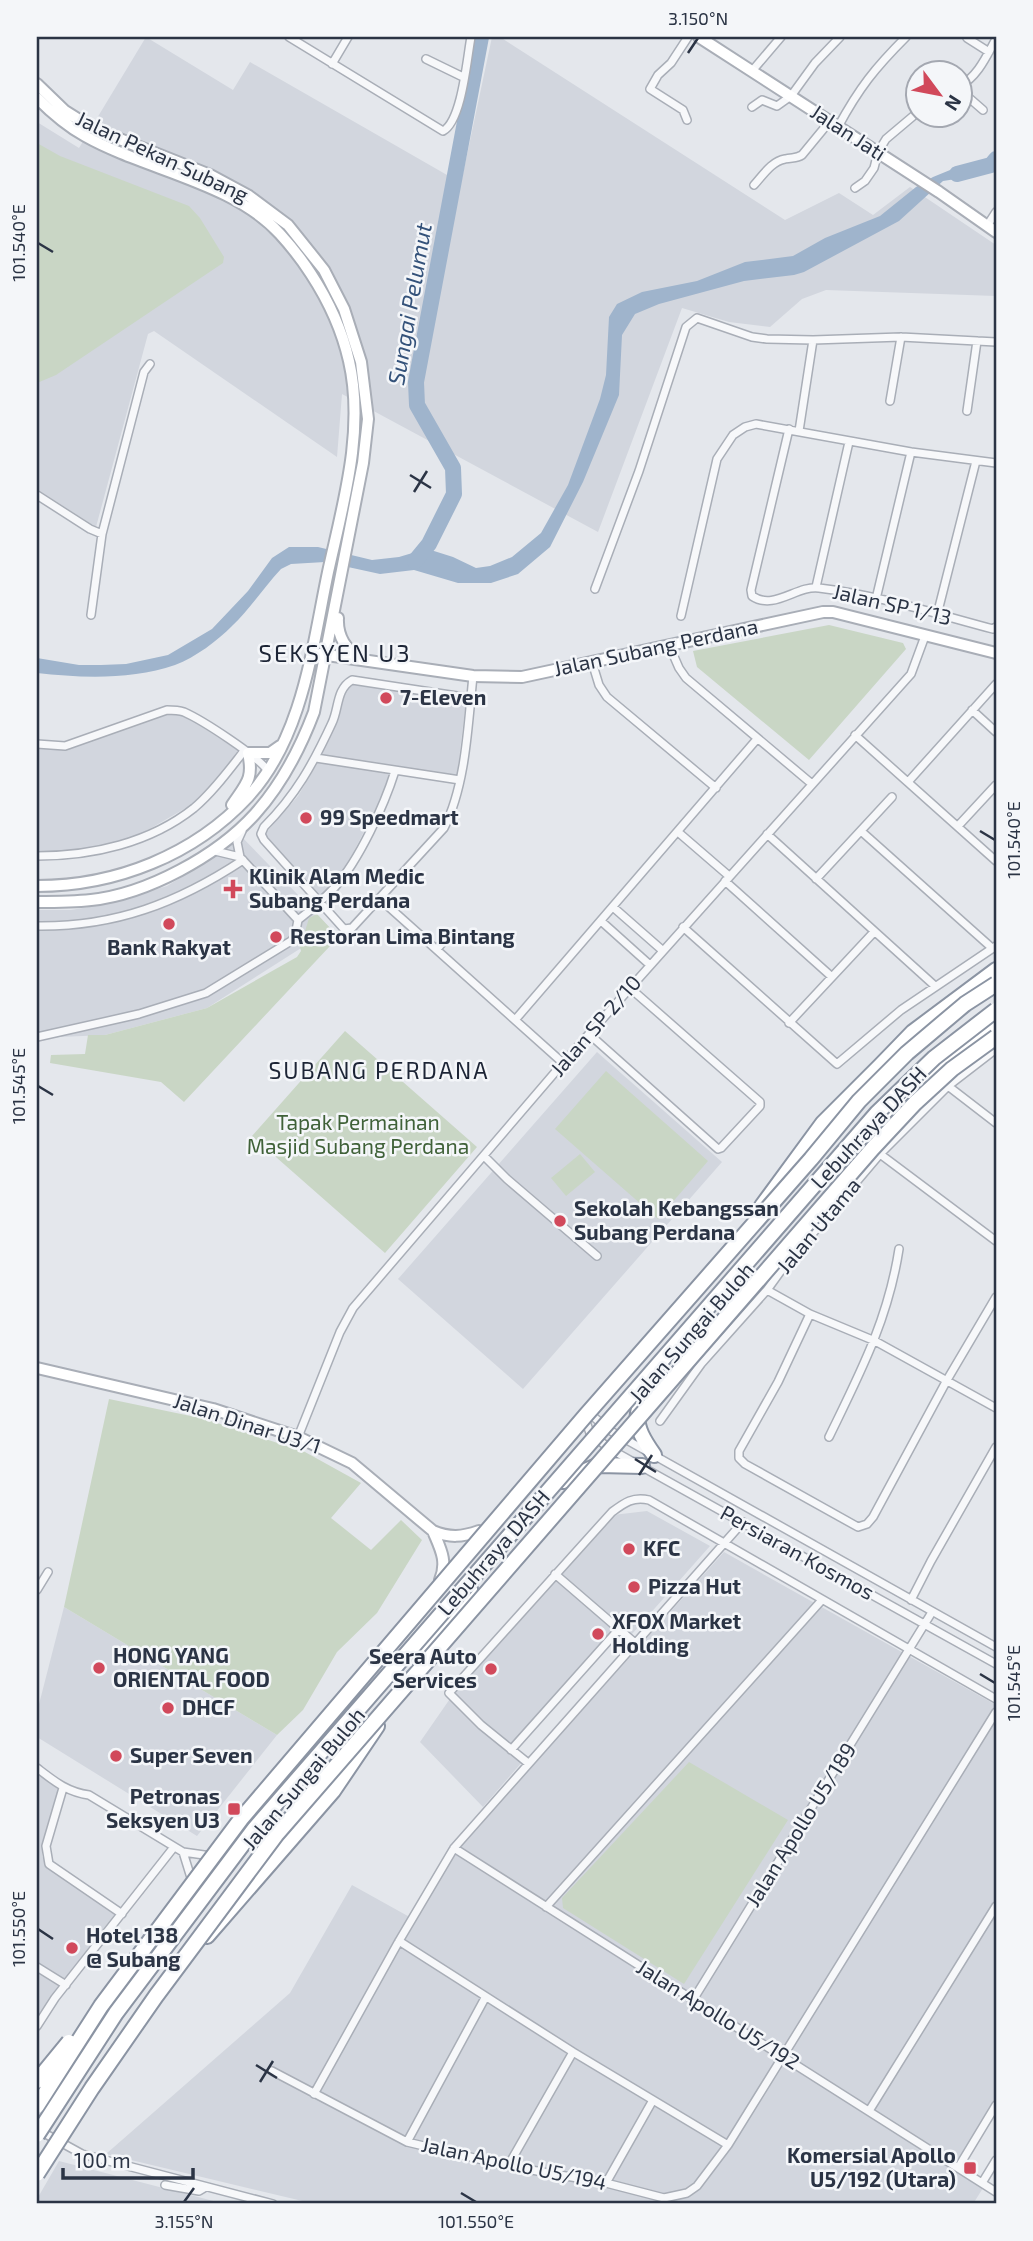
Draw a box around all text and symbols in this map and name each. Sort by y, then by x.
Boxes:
text: 3.150°N [668,7,728,29]
north arrow [904,60,974,130]
text: N [940,91,967,115]
street label: Jalan Jati [806,98,891,165]
street label: Jalan Pekan Subang [73,105,253,207]
text: 101.540°E [7,204,29,282]
water label: Sungai Pelumut [381,220,437,387]
street label: Jalan SP 1/13 [831,578,954,629]
street label: Jalan Subang Perdana [551,613,760,680]
district label: SEKSYEN U3 [258,638,412,667]
place label: 7-Eleven [400,684,486,709]
marker: 7-Eleven [378,690,394,706]
text: 101.540°E [1002,801,1024,879]
place label: 99 Speedmart [320,804,459,829]
marker: 99 Speedmart [298,810,314,826]
place label: Klinik Alam Medic Subang Perdana [249,863,425,912]
marker: Klinik Alam Medic Subang Perdana [223,879,243,899]
marker: Bank Rakyat [161,916,177,932]
place label: Restoran Lima Bintang [290,923,515,948]
marker: Restoran Lima Bintang [268,929,284,945]
place label: Bank Rakyat [107,934,231,960]
street label: Jalan SP 2/10 [544,969,645,1081]
text: 101.545°E [7,1048,29,1124]
district label: SUBANG PERDANA [268,1056,490,1084]
street label: Lebuhraya DASH [805,1061,931,1193]
park label: Tapak Permainan Masjid Subang Perdana [247,1109,469,1159]
street label: Jalan Utama [771,1172,865,1278]
place label: Sekolah Kebangssan Subang Perdana [574,1195,779,1244]
marker: Sekolah Kebangssan Subang Perdana [552,1213,568,1229]
street label: Jalan Sungai Buloh [623,1257,759,1407]
street label: Jalan Dinar U3/1 [170,1387,324,1458]
street label: Lebuhraya DASH [432,1484,554,1620]
street label: Persiaran Kosmos [716,1499,879,1604]
place label: KFC [643,1535,680,1560]
marker: KFC [621,1541,637,1557]
place label: Pizza Hut [648,1573,741,1598]
marker: Pizza Hut [626,1579,642,1595]
place label: XFOX Market Holding [612,1608,742,1657]
marker: XFOX Market Holding [590,1626,606,1642]
place label: HONG YANG ORIENTAL FOOD [113,1642,270,1691]
place label: Seera Auto Services [369,1643,477,1692]
text: 101.545°E [1002,1645,1024,1721]
marker: HONG YANG ORIENTAL FOOD [91,1660,107,1676]
marker: Seera Auto Services [483,1661,499,1677]
place label: DHCF [182,1694,235,1719]
marker: DHCF [160,1700,176,1716]
street label: Jalan Sungai Buloh [236,1702,370,1854]
street label: Jalan Apollo U5/189 [739,1738,860,1911]
place label: Super Seven [130,1742,253,1767]
marker: Super Seven [108,1748,124,1764]
place label: Petronas Seksyen U3 [106,1783,220,1833]
marker: Petronas Seksyen U3 [226,1801,242,1817]
text: 101.550°E [7,1891,29,1967]
place label: Hotel 138 @ Subang [86,1922,181,1971]
marker: Hotel 138 @ Subang [64,1940,80,1956]
street label: Jalan Apollo U5/192 [633,1953,805,2074]
street label: Jalan Apollo U5/194 [420,2131,609,2194]
scale bar [63,2136,192,2180]
place label: Komersial Apollo U5/192 (Utara) [787,2142,956,2191]
text: 100 m [74,2147,131,2172]
marker: Komersial Apollo U5/192 (Utara) [962,2160,978,2176]
text: 3.155°N [154,2210,214,2232]
text: 101.550°E [438,2210,514,2232]

